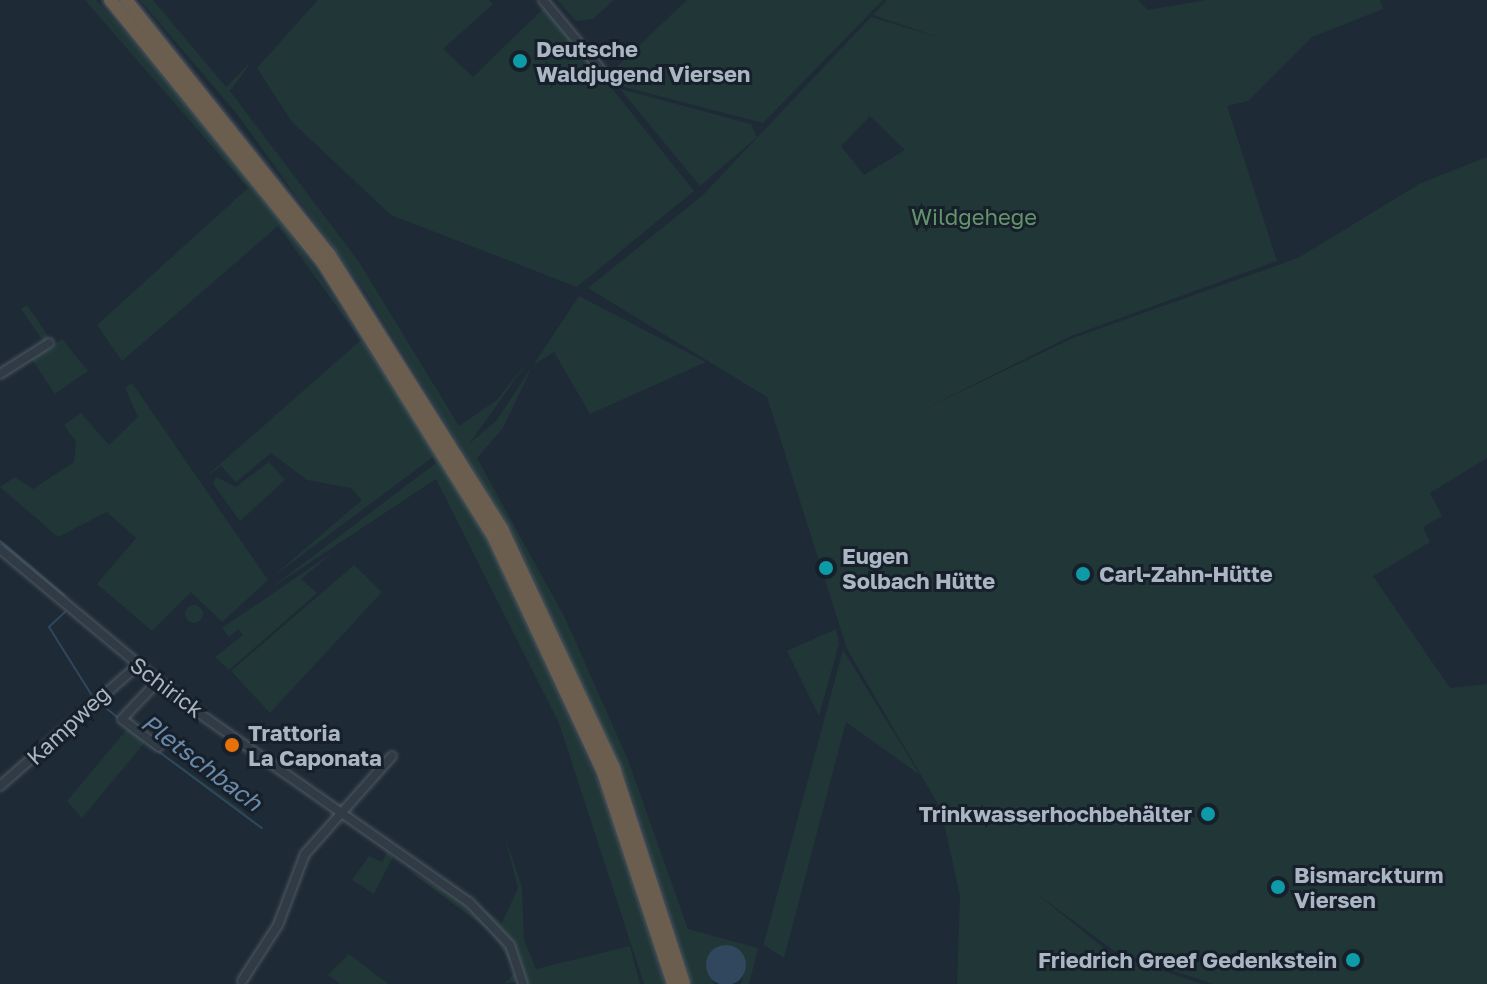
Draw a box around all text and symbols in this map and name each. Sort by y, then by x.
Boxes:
place label: Deutsche Waldjugend Viersen [536,35,750,86]
marker: Deutsche Waldjugend Viersen [511,52,529,70]
park label: Wildgehege [911,204,1037,230]
place label: Eugen Solbach Hütte [842,542,995,594]
marker: Eugen Solbach Hütte [817,559,835,577]
place label: Carl-Zahn-Hütte [1099,561,1273,587]
marker: Carl-Zahn-Hütte [1074,565,1092,583]
street label: Schirick [125,651,209,723]
street label: Kampweg [21,680,115,770]
water label: Pletschbach [136,707,268,817]
place label: Trattoria La Caponata [248,719,382,770]
marker: Trattoria La Caponata [223,736,241,754]
place label: Trinkwasserhochbehälter [919,801,1192,827]
marker: Trinkwasserhochbehälter [1199,805,1217,823]
place label: Bismarckturm Viersen [1294,861,1444,912]
marker: Bismarckturm Viersen [1269,878,1287,896]
place label: Friedrich Greef Gedenkstein [1038,947,1337,973]
marker: Friedrich Greef Gedenkstein [1344,951,1362,969]

